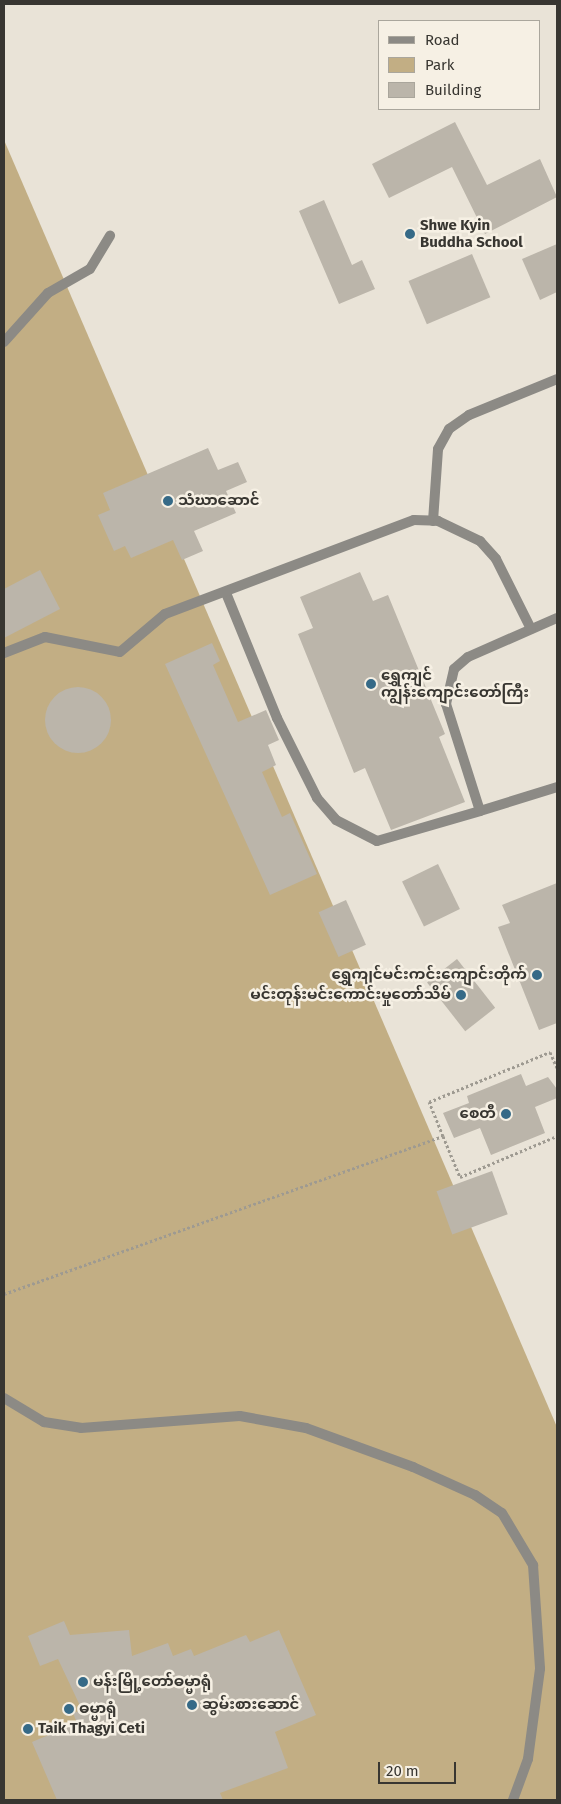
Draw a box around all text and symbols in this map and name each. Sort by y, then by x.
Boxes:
legend [378,20,541,110]
text: Road [425,31,460,49]
text: Park [425,56,455,74]
text: Building [425,81,481,99]
place label: Shwe Kyin Buddha School [420,216,523,251]
marker: Shwe Kyin Buddha School [404,228,416,240]
place label: သံဃာဆောင် [178,492,260,510]
marker: သံဃာဆောင် [162,495,174,507]
place label: ရွှေကျင် ကျွန်းကျောင်းတော်ကြီး [381,666,529,701]
marker: ရွှေကျင် ကျွန်းကျောင်းတော်ကြီး [365,678,377,690]
place label: ရွှေကျင်မင်းကင်းကျောင်းတိုက် [332,966,527,984]
marker: ရွှေကျင်မင်းကင်းကျောင်းတိုက် [531,969,543,981]
place label: မင်းတုန်းမင်းကောင်းမှုတော်သိမ် [250,986,451,1004]
marker: မင်းတုန်းမင်းကောင်းမှုတော်သိမ် [455,989,467,1001]
place label: စေတီ [459,1105,496,1123]
marker: စေတီ [500,1108,512,1120]
place label: မန်းမြို့တော်ဓမ္မာရုံ [93,1673,211,1691]
marker: မန်းမြို့တော်ဓမ္မာရုံ [77,1676,89,1688]
place label: ဆွမ်းစားဆောင် [202,1696,299,1714]
marker: ဆွမ်းစားဆောင် [186,1699,198,1711]
place label: ဓမ္မာရုံ [79,1700,117,1718]
marker: ဓမ္မာရုံ [63,1703,75,1715]
place label: Taik Thagyi Ceti [38,1720,145,1738]
marker: Taik Thagyi Ceti [22,1723,34,1735]
scale bar [381,1752,458,1784]
text: 20 m [386,1762,419,1780]

